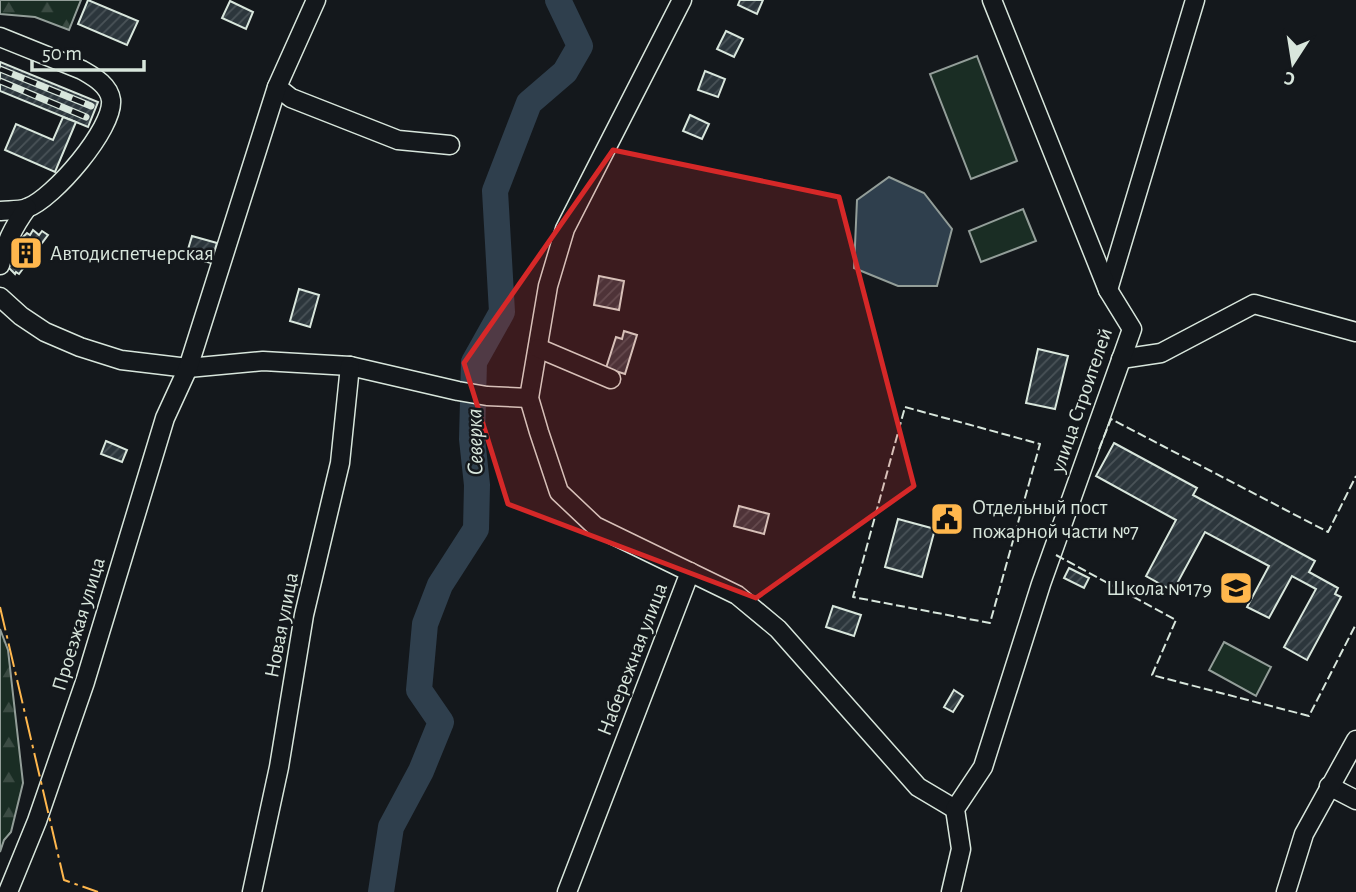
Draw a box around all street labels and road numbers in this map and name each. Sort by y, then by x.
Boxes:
street label: улица Строителей [1047,325,1116,476]
street label: Проезжая улица [48,554,109,693]
street label: Новая улица [261,570,302,680]
street label: Набережная улица [594,580,671,738]

